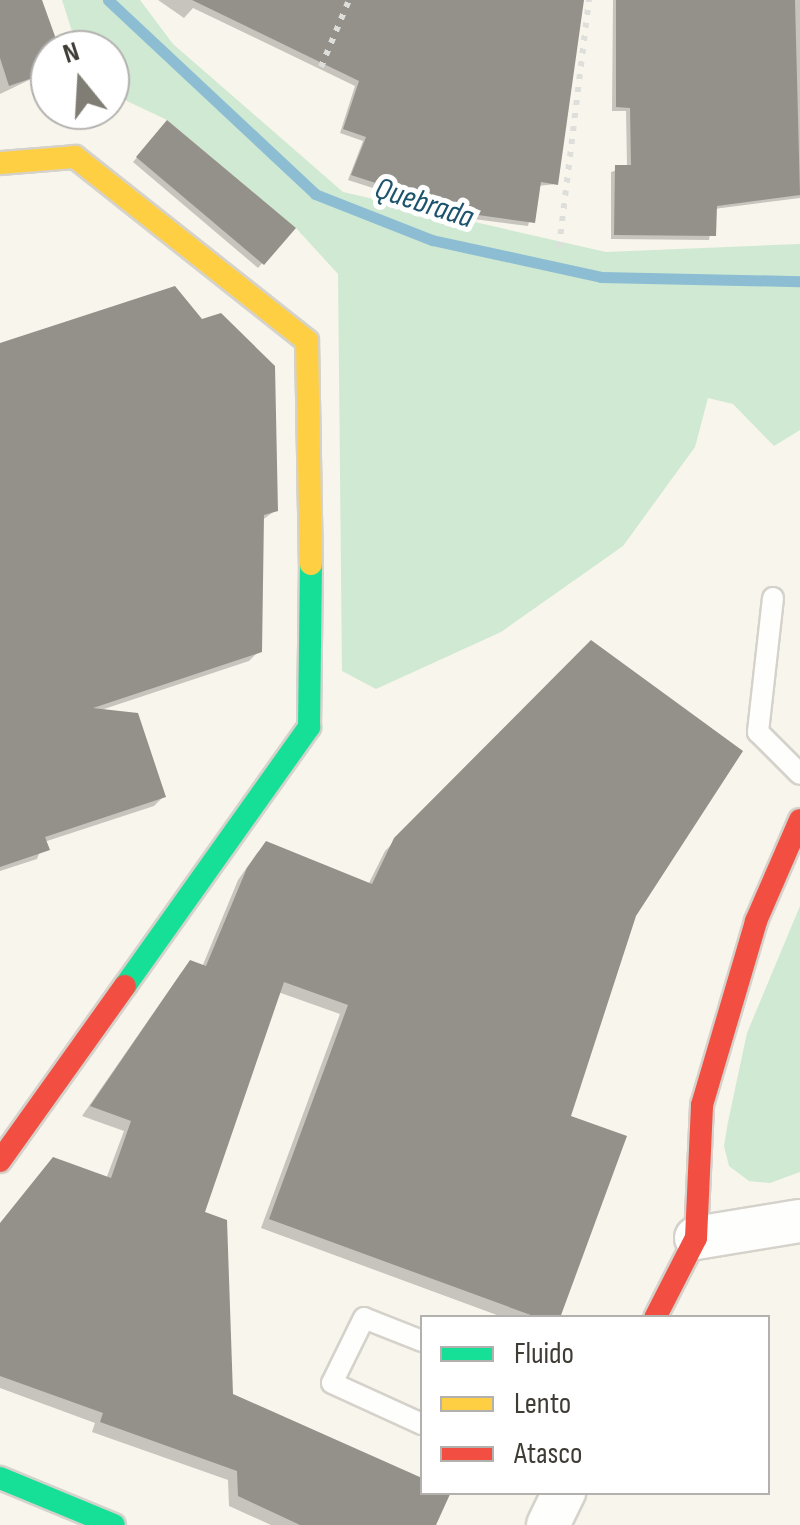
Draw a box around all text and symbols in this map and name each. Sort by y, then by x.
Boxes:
north arrow [30,30,130,130]
text: N [59,35,83,71]
water label: Quebrada [370,170,478,238]
legend [420,1315,770,1495]
text: Fluido [514,1336,574,1372]
text: Lento [514,1386,571,1422]
text: Atasco [514,1436,583,1472]

